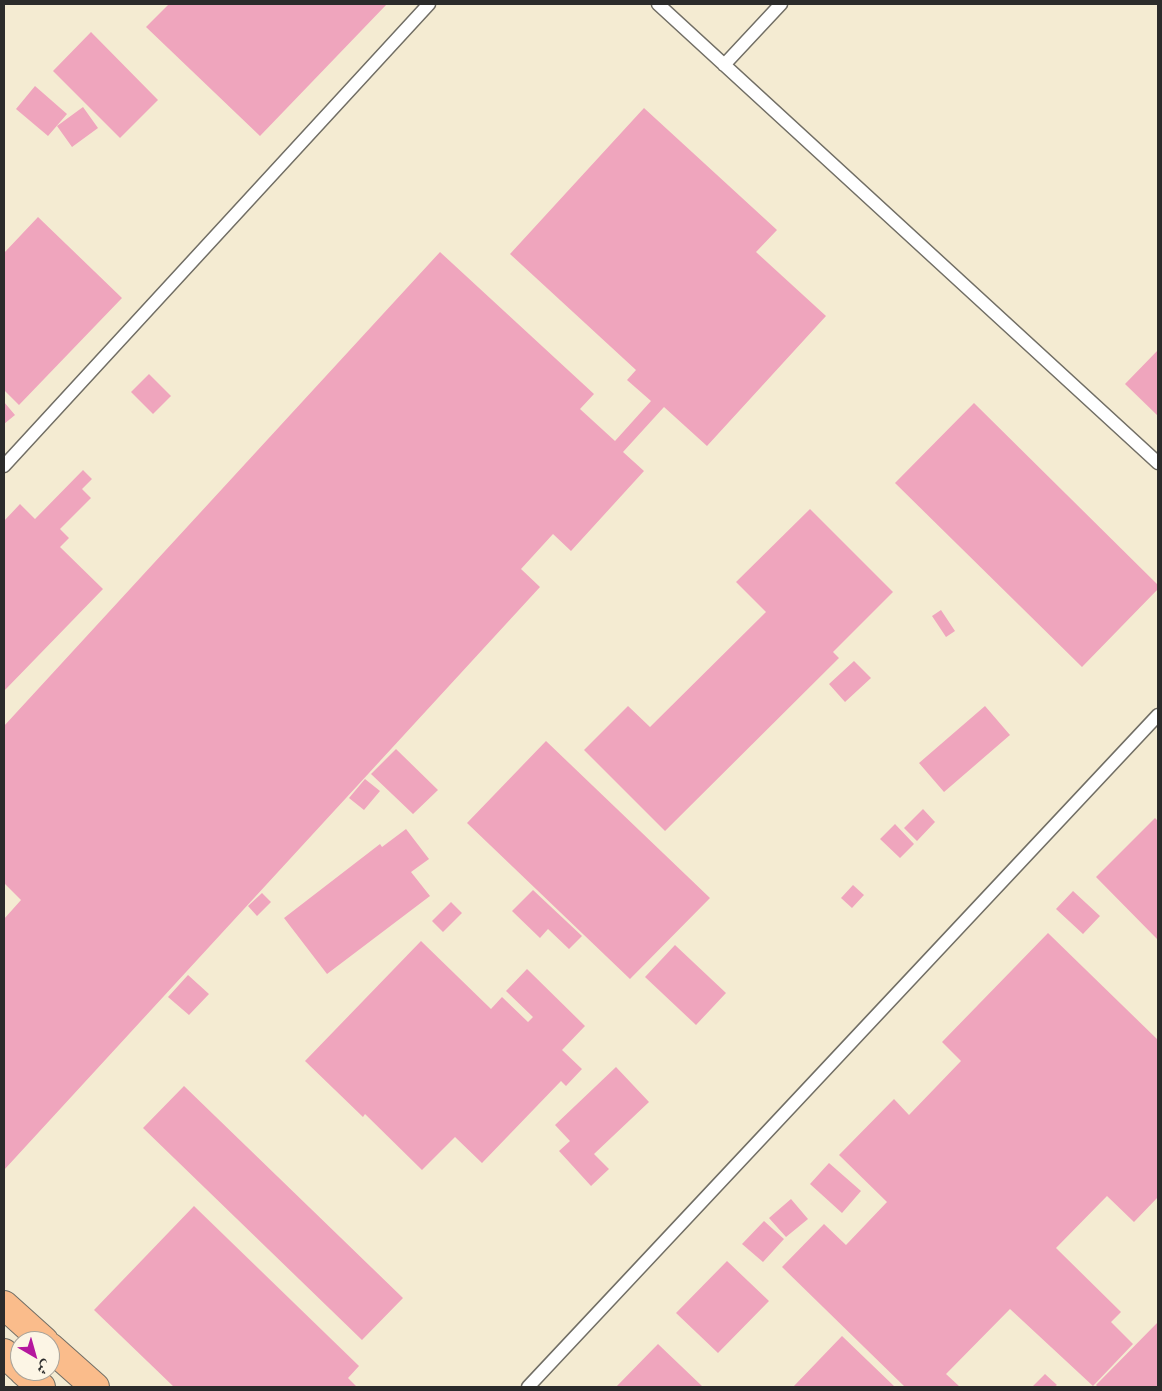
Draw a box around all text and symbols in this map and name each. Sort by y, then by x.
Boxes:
north arrow [10,1331,60,1381]
text: ش [33,1356,55,1379]

